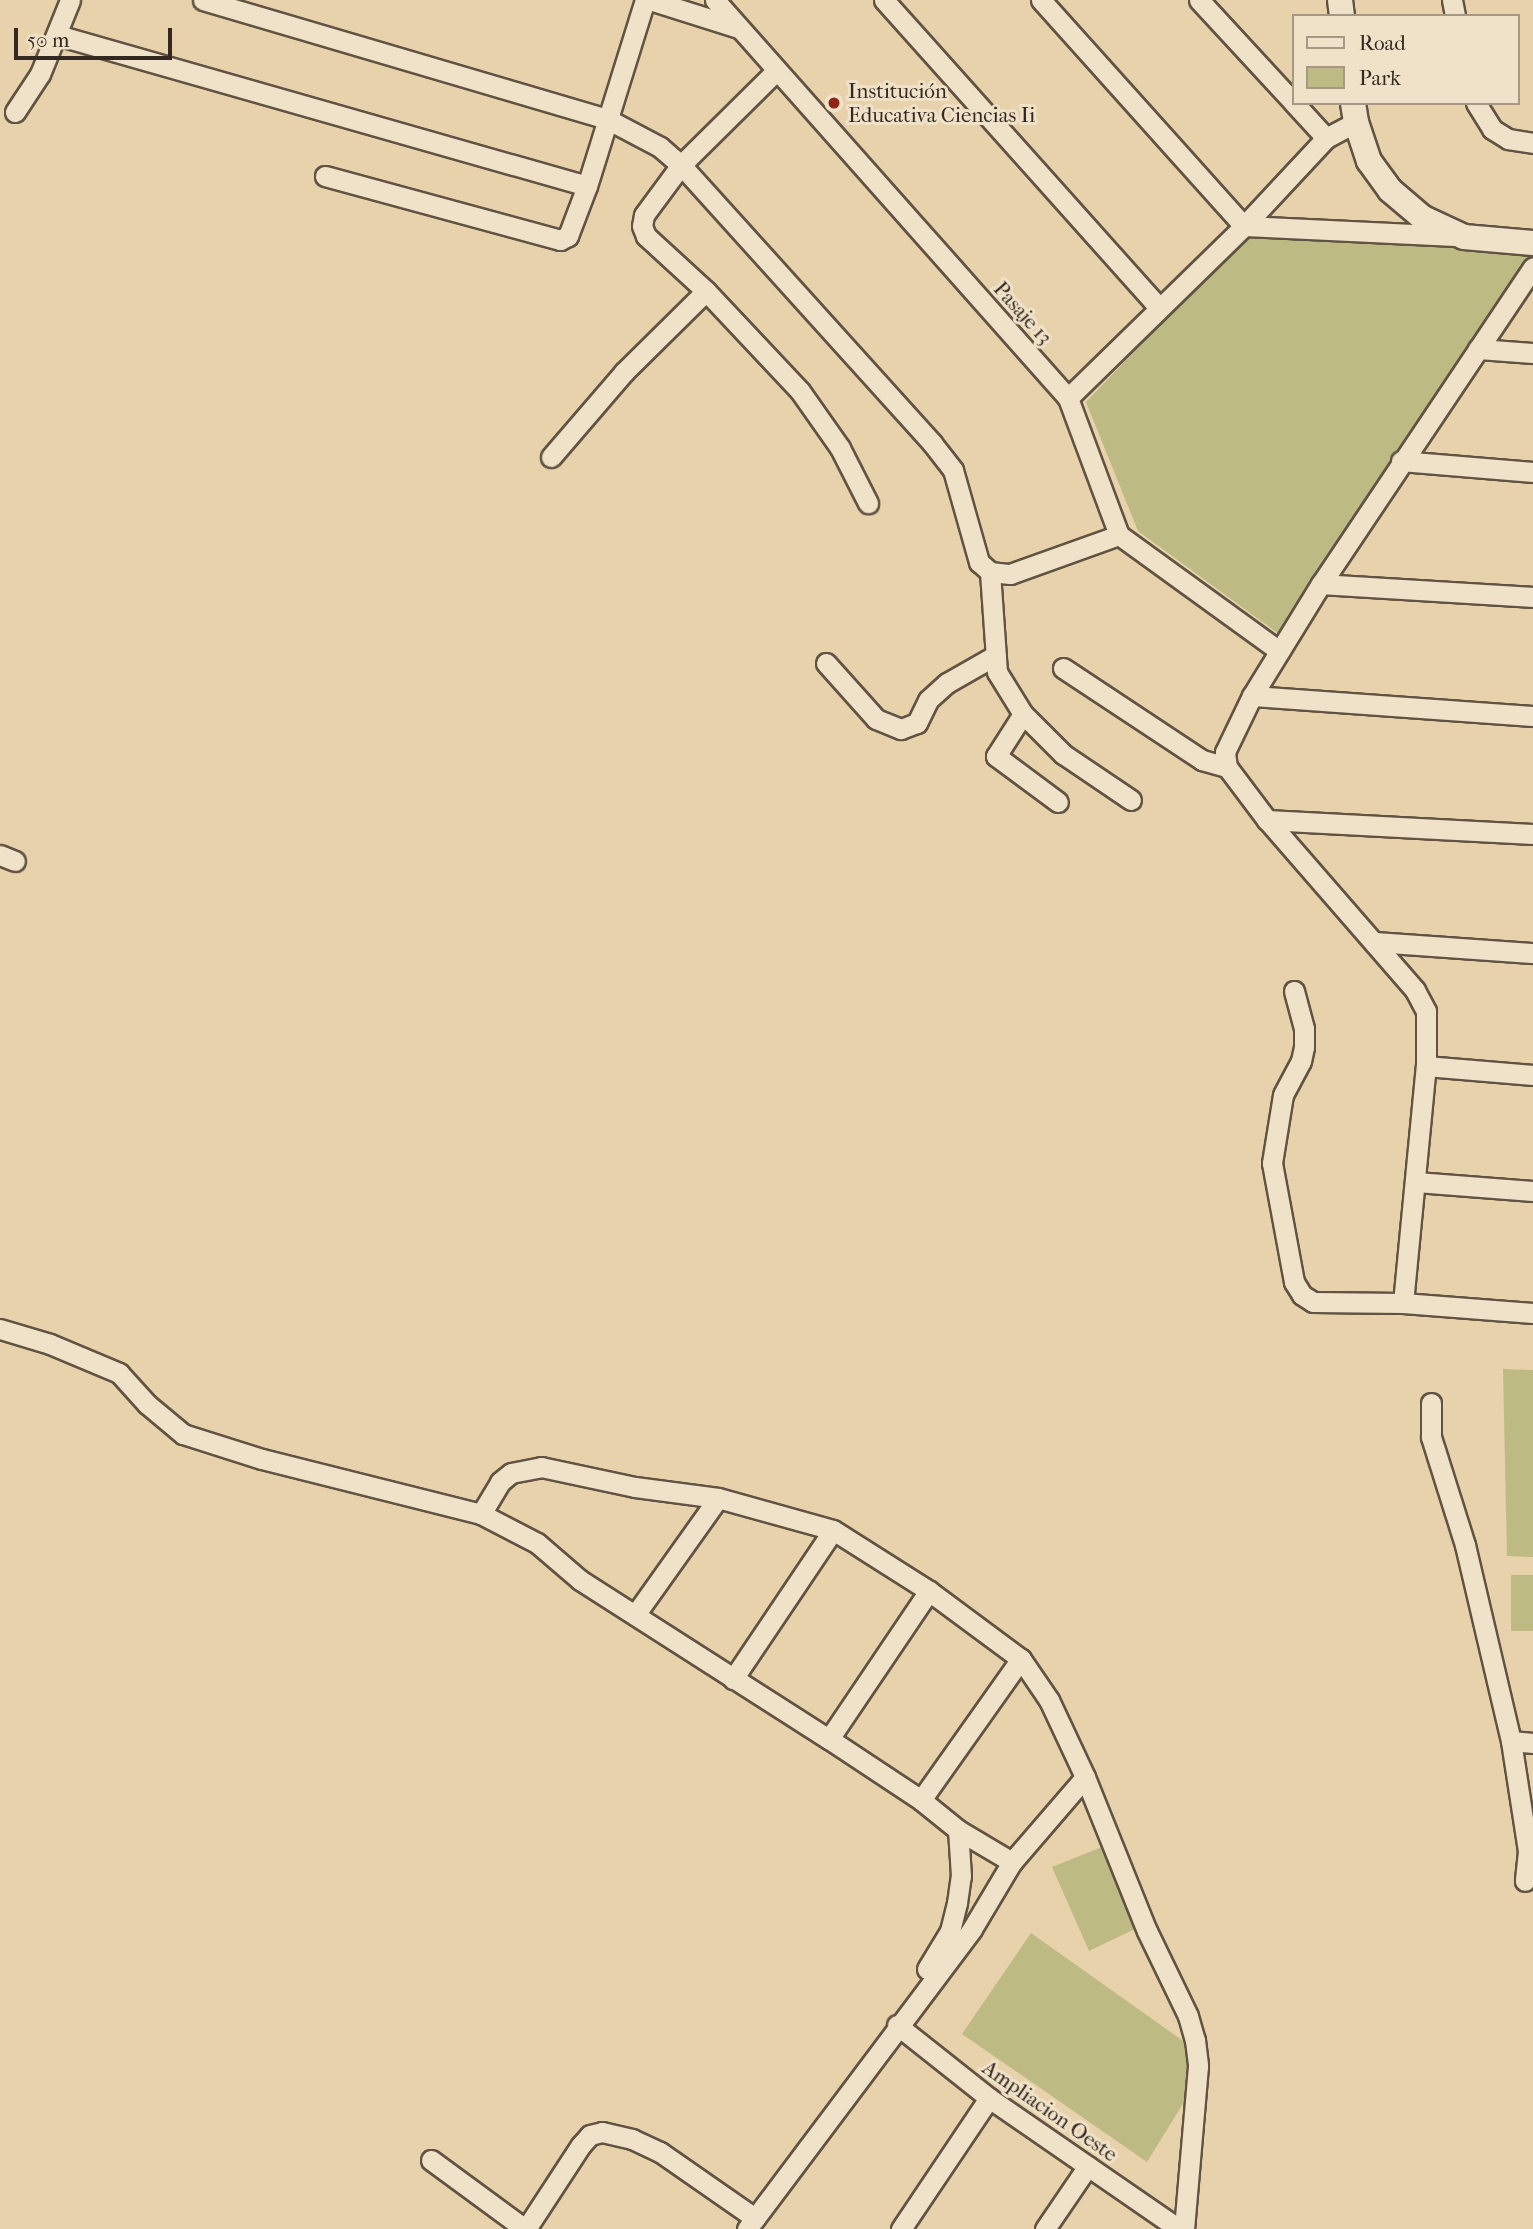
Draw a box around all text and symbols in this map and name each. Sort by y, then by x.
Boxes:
scale bar [18,14,175,58]
legend [1292,14,1519,105]
text: 50 m [27,28,70,52]
text: Road [1359,31,1406,55]
text: Park [1359,66,1401,90]
place label: Institución Educativa Ciencias Ii [848,78,1035,128]
marker: Institución Educativa Ciencias Ii [826,95,842,111]
street label: Pasaje 13 [988,276,1058,350]
street label: Ampliacion Oeste [978,2055,1122,2167]

